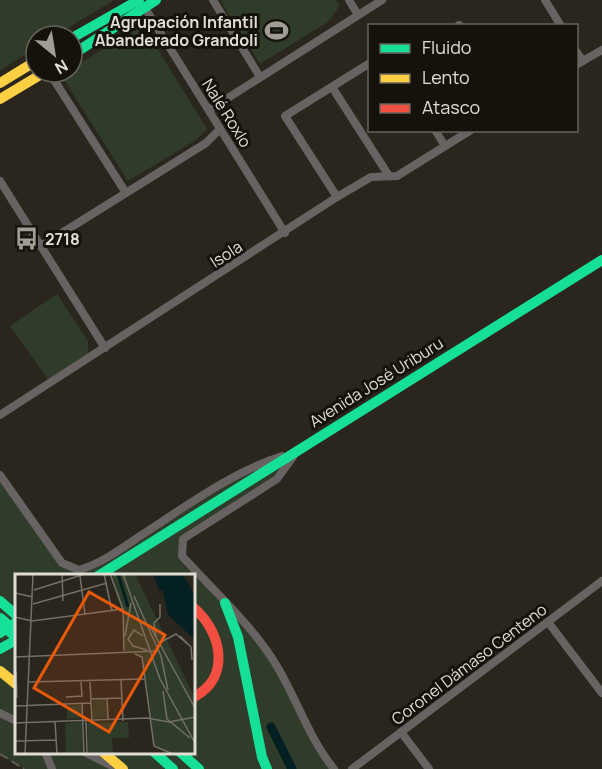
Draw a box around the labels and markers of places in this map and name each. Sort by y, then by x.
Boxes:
place label: Agrupación Infantil Abanderado Grandoli [95,11,258,51]
sports icon: Agrupación Infantil Abanderado Grandoli [263,18,289,44]
bus stop icon: 2718 [14,226,40,252]
place label: 2718 [45,228,80,250]

